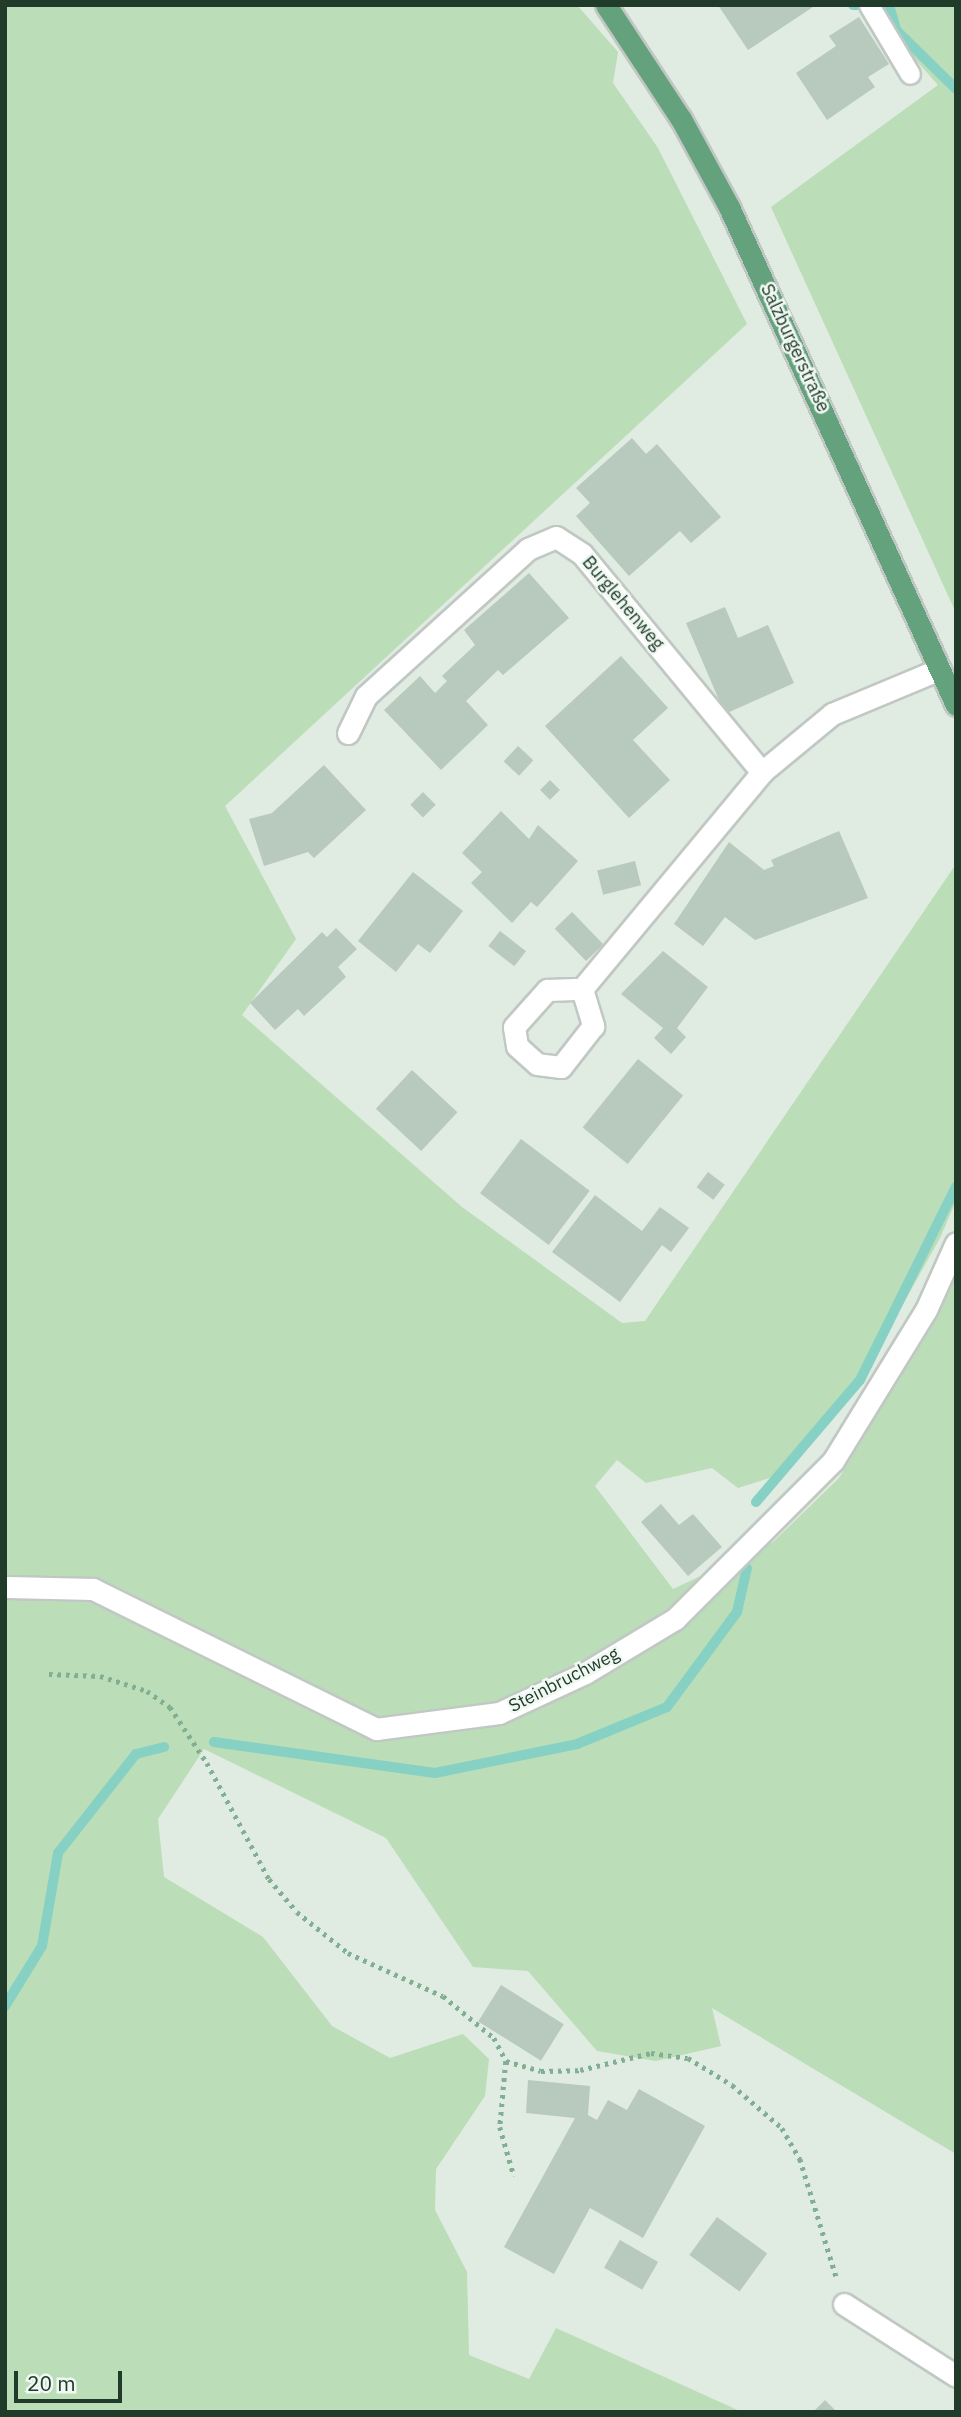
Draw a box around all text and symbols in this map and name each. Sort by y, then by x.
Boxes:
street label: Salzburgerstraße [756,281,834,415]
street label: Burglehenweg [578,552,668,654]
street label: Steinbruchweg [505,1643,623,1717]
scale bar [18,2358,126,2402]
text: 20 m [27,2369,76,2397]

